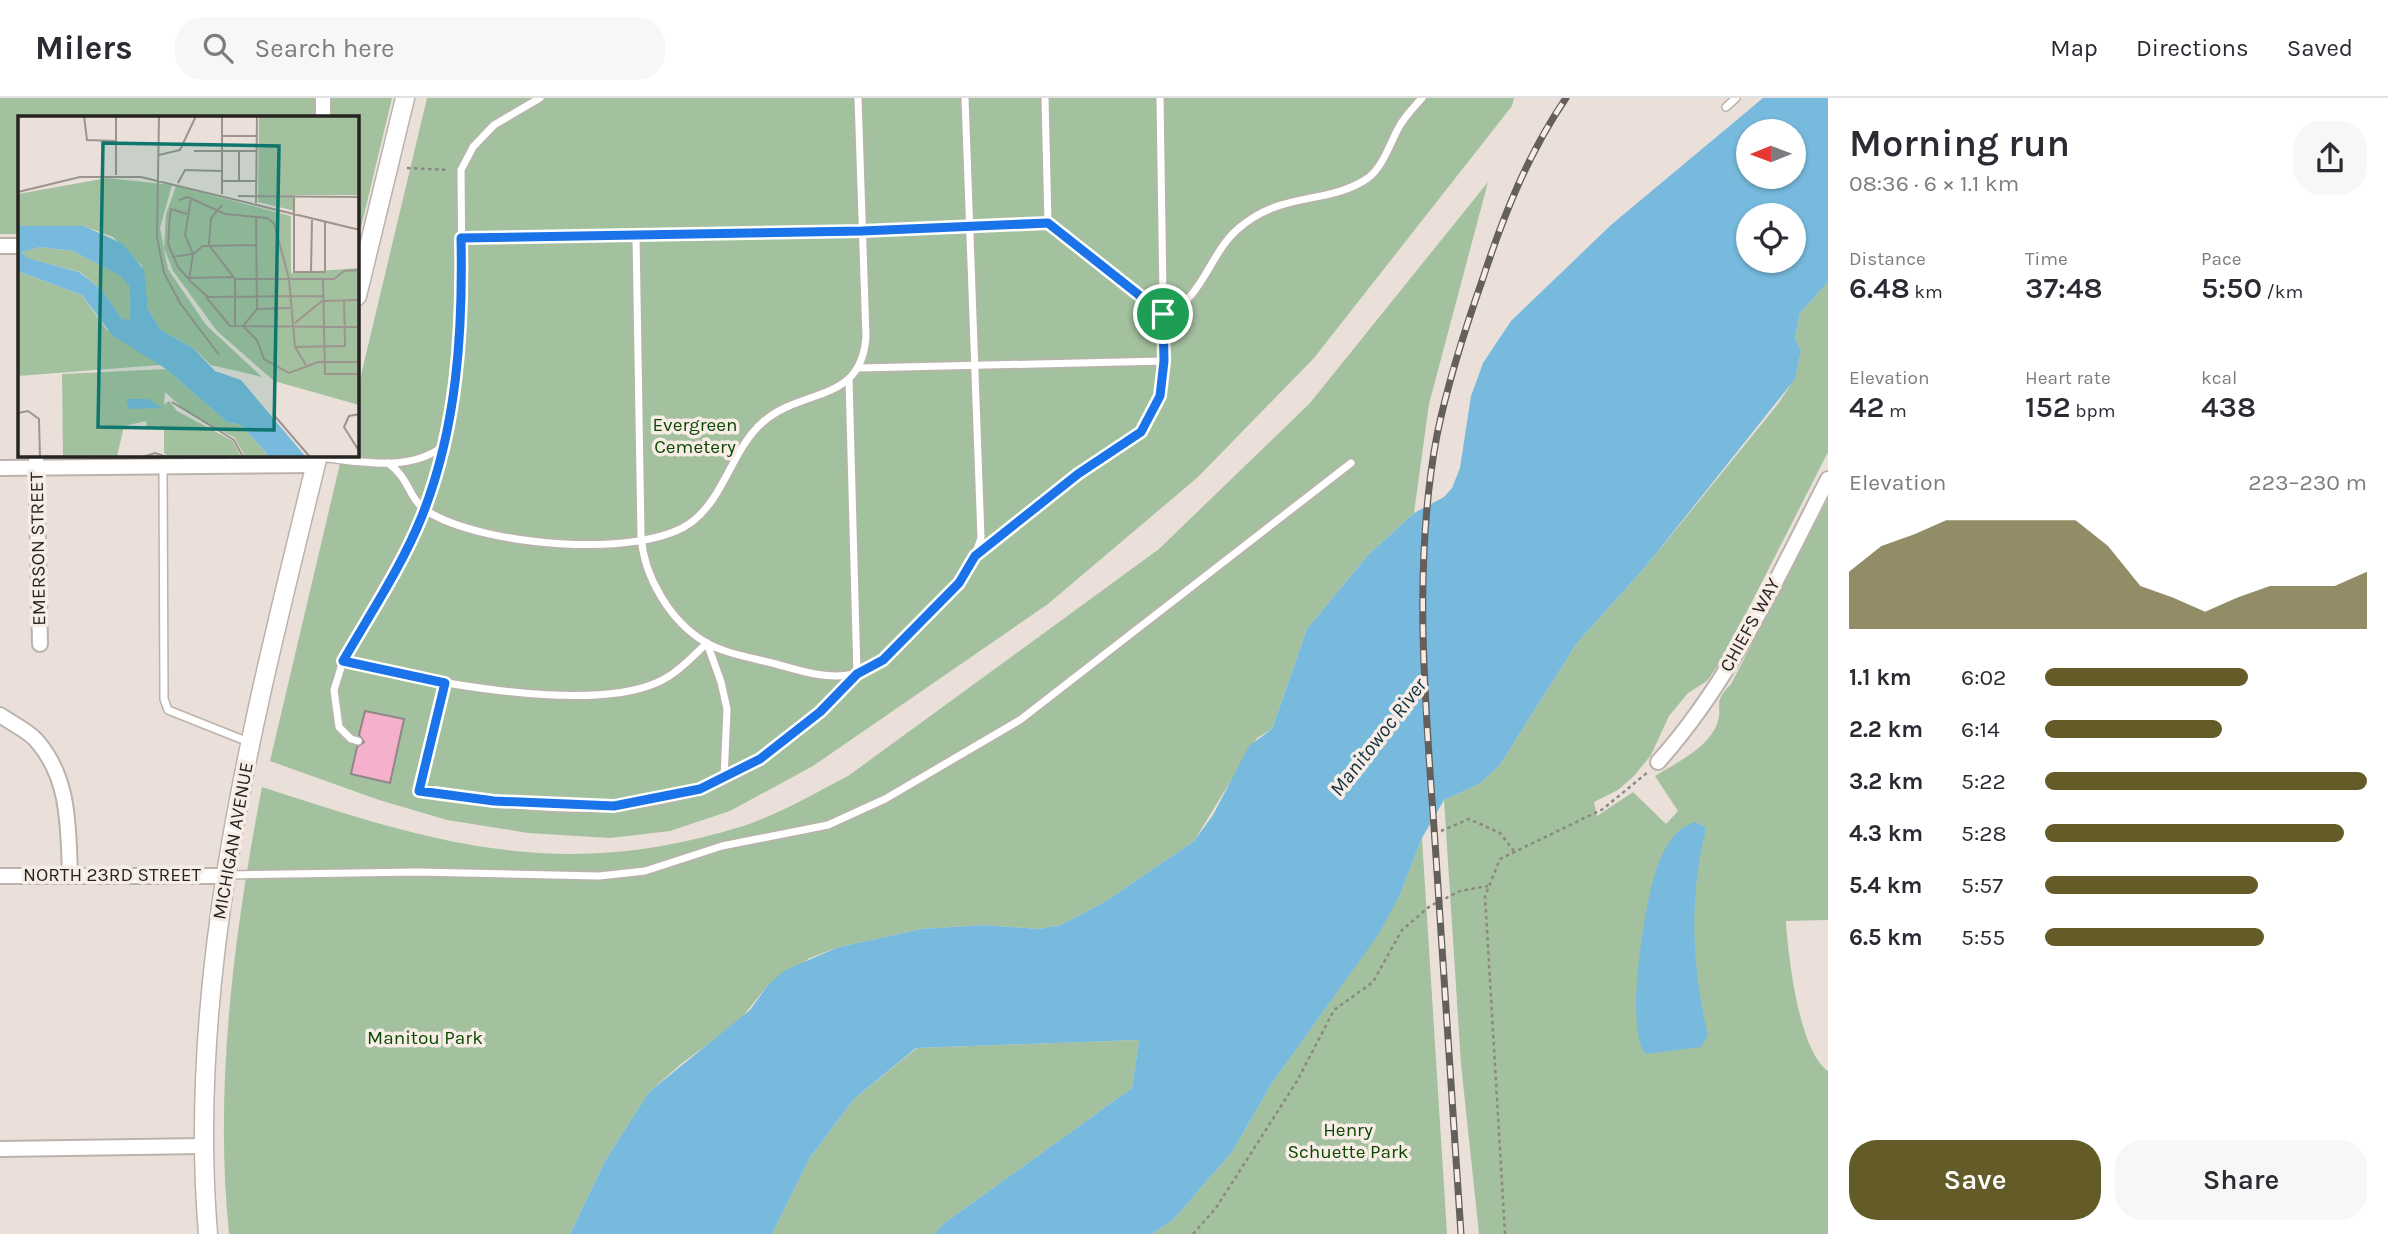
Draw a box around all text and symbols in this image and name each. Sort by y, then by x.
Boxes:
search box [175,17,665,80]
text: Milers [35,29,133,67]
icon: search [199,29,237,67]
text: Search here [255,33,394,64]
text: Map [2050,34,2098,62]
text: Directions [2136,34,2249,62]
text: Saved [2287,34,2353,62]
inset map [18,116,359,457]
north arrow [1736,119,1806,189]
map controls [1736,119,1806,273]
text: Morning run [1849,121,2070,166]
button: share [2293,121,2367,195]
text: 08:36 · 6 × 1.1 km [1849,170,2019,197]
button: locate [1736,203,1806,273]
text: Distance [1849,248,1926,270]
text: Time [2025,248,2068,270]
text: Pace [2201,248,2242,270]
text: 6.48 [1849,270,1910,306]
text: 37:48 [2025,270,2103,306]
text: 5:50 [2201,270,2262,306]
text: km [1910,281,1943,303]
text: /km [2262,281,2303,303]
pin [1133,284,1193,344]
icon: arrive [1144,295,1182,333]
text: Elevation [1849,367,1929,389]
text: Heart rate [2025,367,2111,389]
text: kcal [2201,367,2237,389]
text: 42 [1849,389,1885,425]
text: 152 [2025,389,2071,425]
text: 438 [2201,389,2256,425]
text: m [1885,400,1907,422]
text: bpm [2071,400,2115,422]
park label: Evergreen Cemetery [652,414,738,458]
text: Elevation [1849,469,1946,496]
text: 223–230 m [2248,469,2367,496]
street label: EMERSON STREET [26,471,50,626]
street label: CHIEFS WAY [1715,574,1785,676]
text: 1.1 km [1849,664,1912,691]
text: 6:02 [1961,664,2006,691]
water label: Manitowoc River [1325,673,1432,801]
text: 2.2 km [1849,716,1923,743]
text: 6:14 [1961,716,2000,743]
street label: MICHIGAN AVENUE [208,761,258,921]
text: 3.2 km [1849,768,1923,795]
text: 5:22 [1961,768,2006,795]
text: 4.3 km [1849,820,1923,847]
text: 5:28 [1961,820,2007,847]
street label: NORTH 23RD STREET [23,864,202,886]
text: 5.4 km [1849,872,1922,899]
text: 5:57 [1961,872,2003,899]
text: 6.5 km [1849,924,1923,951]
text: 5:55 [1961,924,2005,951]
park label: Manitou Park [367,1027,483,1049]
park label: Henry Schuette Park [1287,1119,1409,1163]
button: Save [1849,1140,2101,1220]
button: Share [2115,1140,2367,1220]

